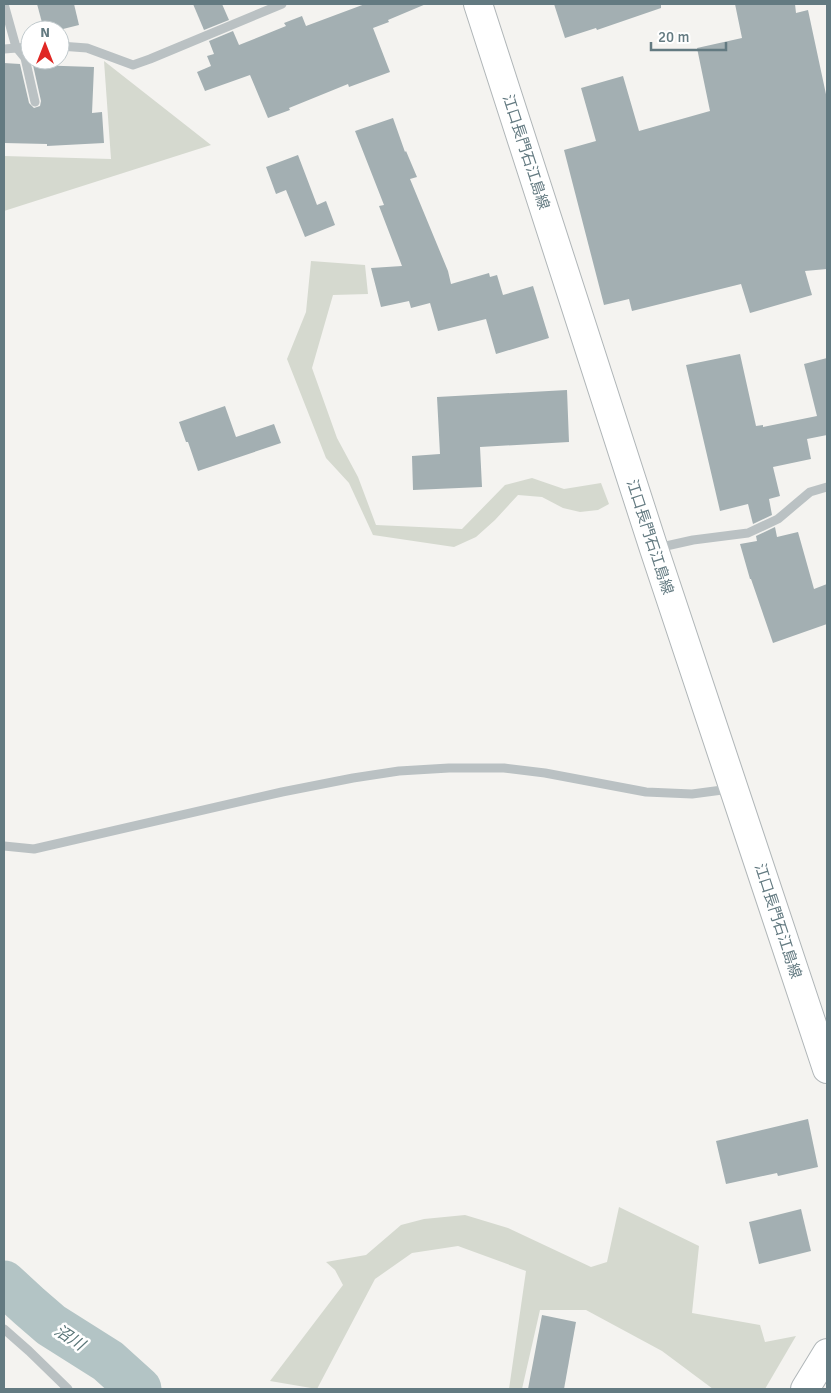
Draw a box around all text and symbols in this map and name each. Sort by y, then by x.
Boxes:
north arrow [20,20,70,70]
scale bar [651,20,726,52]
text: N [40,24,50,41]
text: 20 m [658,28,689,46]
street label: 江口長門石江島線 [499,92,553,212]
street label: 江口長門石江島線 [623,477,677,597]
street label: 江口長門石江島線 [751,861,805,981]
water label: 沼川 [51,1321,90,1356]

